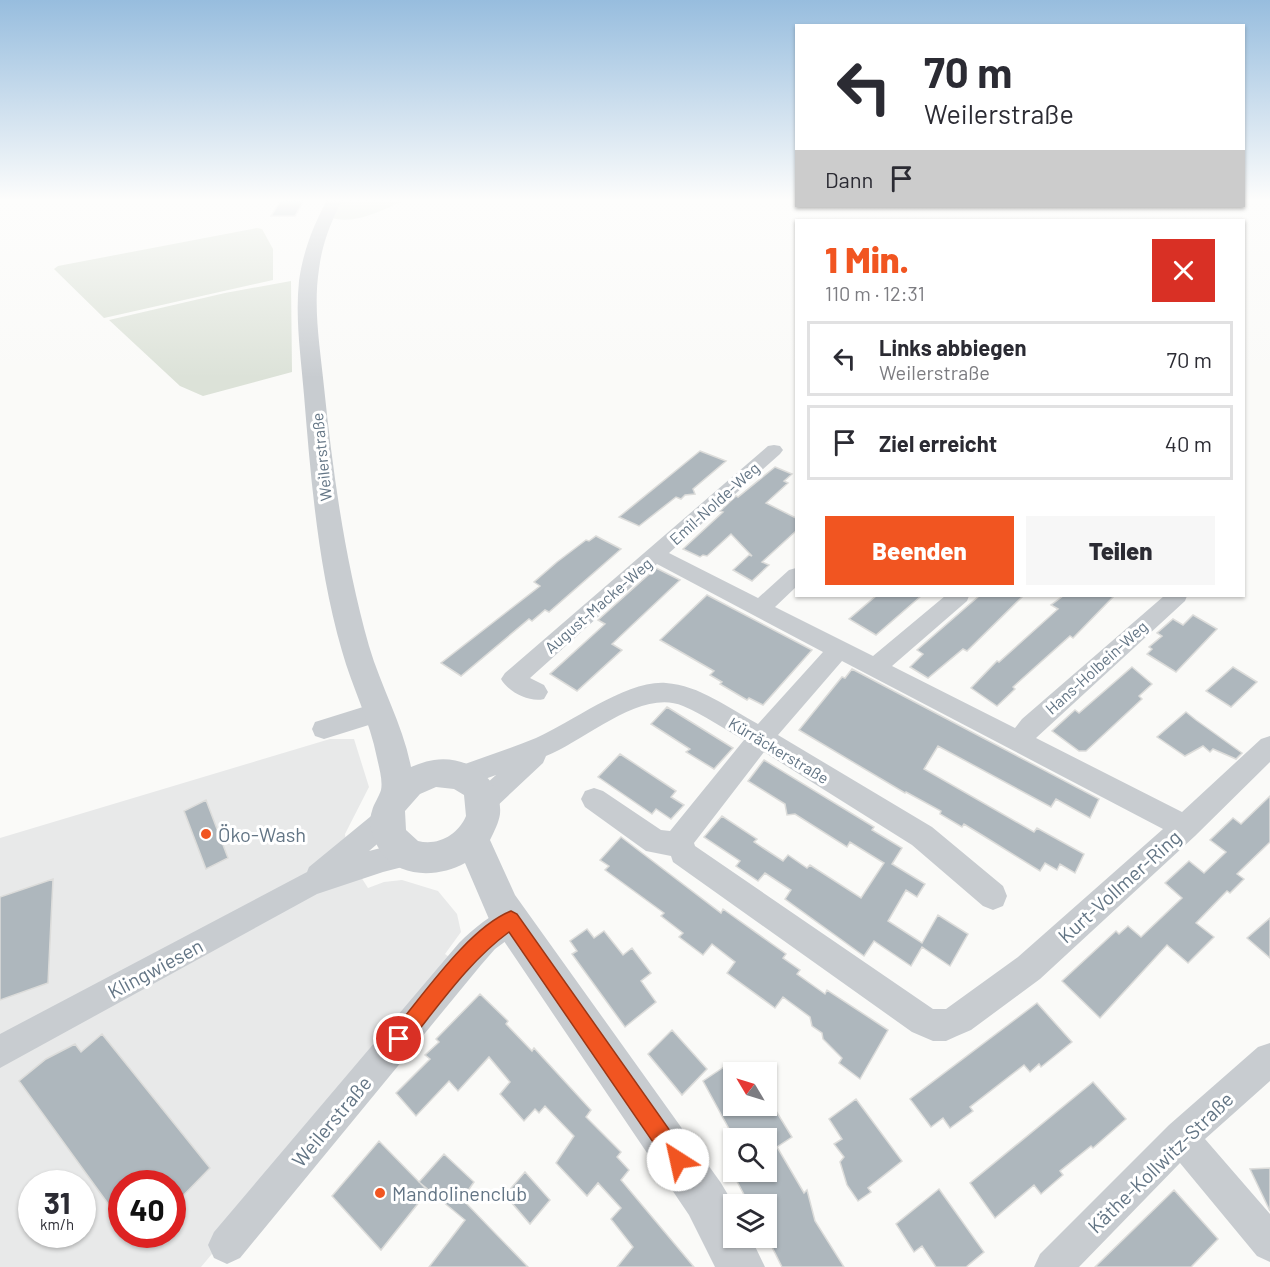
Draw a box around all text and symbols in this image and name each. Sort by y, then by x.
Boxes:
text: 70 m [924,46,1012,96]
icon: left [825,48,903,126]
text: Weilerstraße [924,97,1074,129]
icon: arrive [885,162,918,195]
text: Dann [825,166,873,192]
text: 1 Min. [825,237,909,280]
button: close [1152,239,1215,302]
text: 110 m · 12:31 [825,281,925,305]
text: Links abbiegen [879,334,1027,360]
icon: left [828,342,861,375]
text: 70 m [1167,346,1212,372]
text: Weilerstraße [879,360,990,384]
street label: Weilerstraße [307,412,335,502]
icon: arrive [828,426,861,459]
text: Ziel erreicht [879,430,997,456]
text: 40 m [1165,430,1212,456]
street label: Emil-Nolde-Weg [665,458,763,548]
button: Beenden [825,516,1014,585]
button: Teilen [1026,516,1215,585]
street label: August-Macke-Weg [541,553,655,657]
street label: Hans-Holbein-Weg [1041,616,1151,718]
street label: Kürräckerstraße [726,713,832,787]
place label: Öko-Wash [218,822,306,846]
street label: Kurt-Vollmer-Ring [1053,824,1185,948]
marker: Öko-Wash [199,827,213,841]
street label: Klingwiesen [103,933,207,1003]
pin [373,1013,424,1064]
icon: arrive [382,1022,415,1055]
north arrow [723,1062,777,1116]
map controls [723,1062,777,1248]
street label: Weilerstraße [286,1071,376,1171]
street label: Käthe-Kollwitz-Straße [1082,1086,1238,1238]
position arrow [646,1128,710,1192]
button: search [723,1128,777,1182]
speed limit sign: 40 [108,1170,186,1248]
place label: Mandolinenclub [392,1181,527,1205]
text: 31 [44,1184,70,1220]
marker: Mandolinenclub [373,1186,387,1200]
button: layers [723,1194,777,1248]
text: km/h [40,1215,74,1233]

